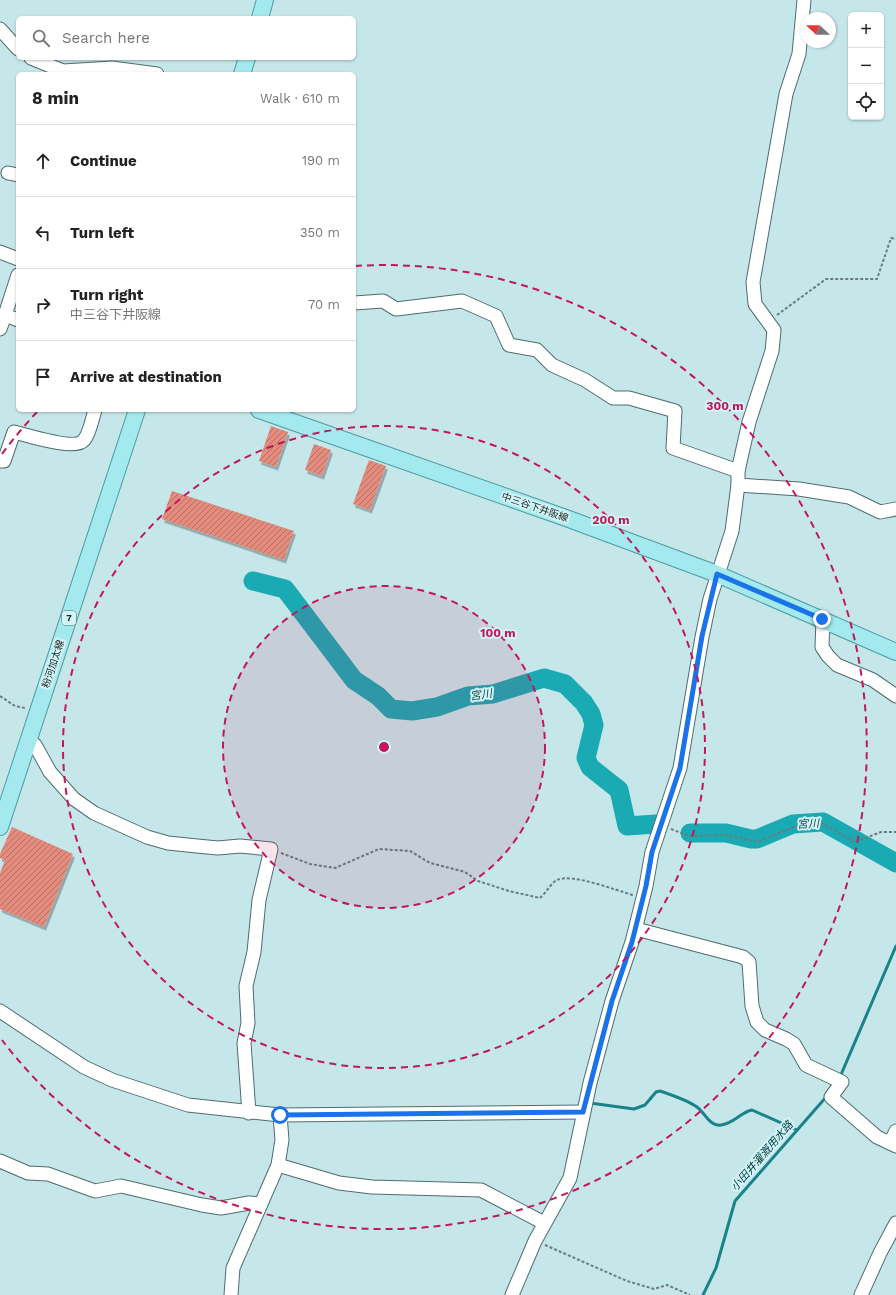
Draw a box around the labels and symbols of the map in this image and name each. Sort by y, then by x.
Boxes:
north arrow [800,12,836,48]
text: 300 m [706,399,744,413]
street label: 中三谷下井阪線 [500,490,570,524]
text: 200 m [592,513,630,527]
route end [813,610,831,628]
road number: 7 [62,611,76,625]
text: 100 m [480,626,516,640]
street label: 粉河加太線 [40,639,66,689]
water label: 宮川 [469,687,494,703]
centre of rings [377,740,391,754]
water label: 宮川 [797,817,820,831]
route start [271,1106,289,1124]
water label: 小田井灌漑用水路 [728,1118,796,1193]

